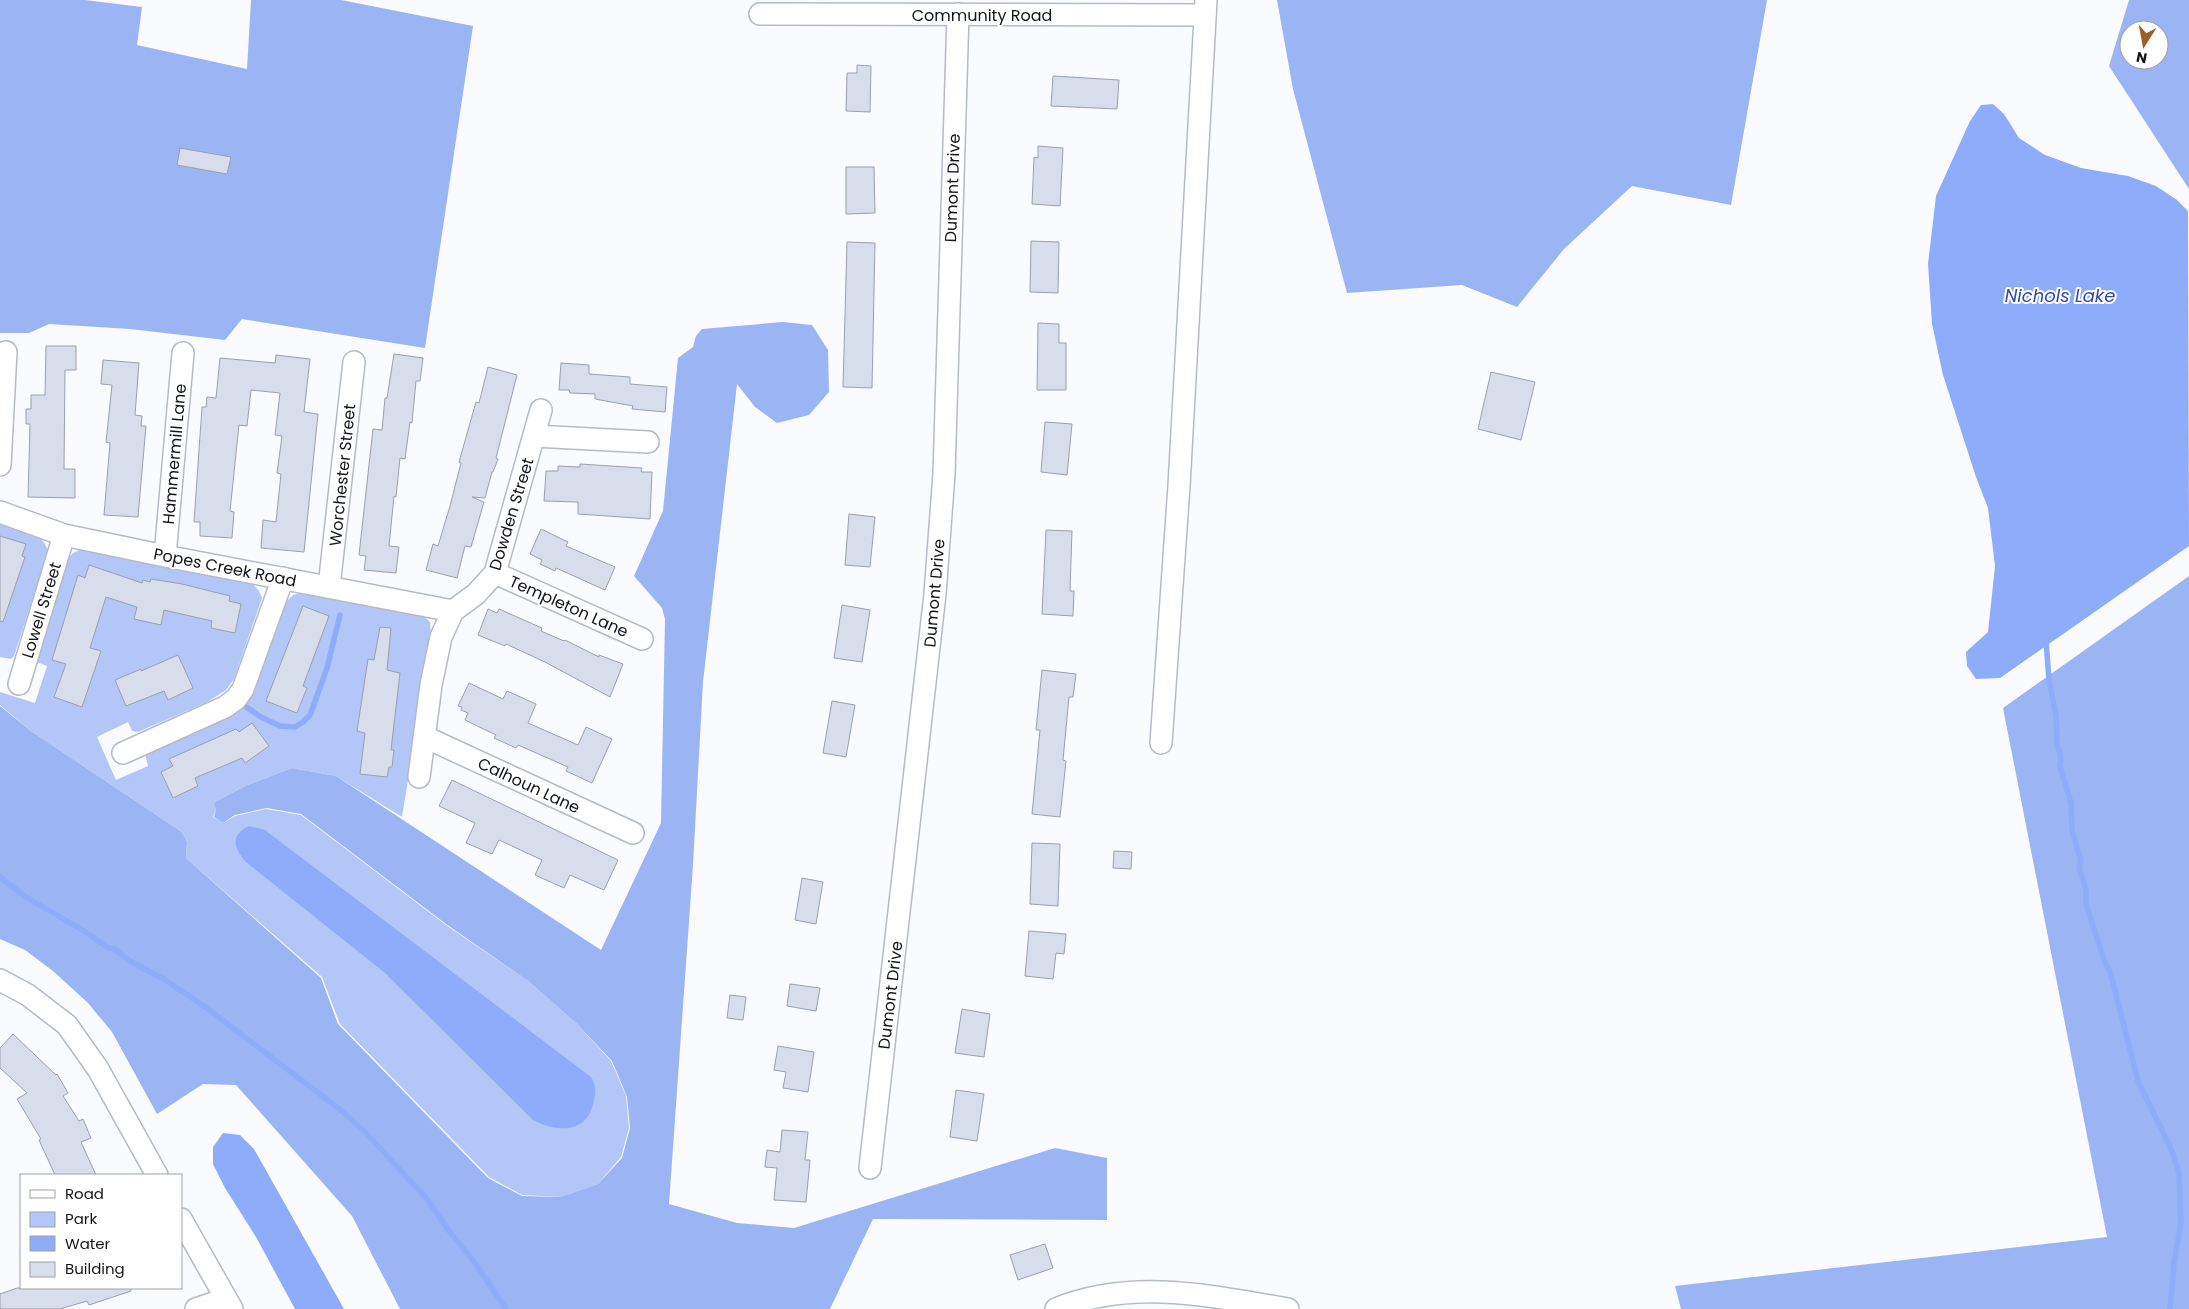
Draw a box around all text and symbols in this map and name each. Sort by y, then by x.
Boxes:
street label: Community Road [912,4,1052,27]
north arrow [2119,20,2169,70]
text: N [2134,47,2149,69]
street label: Dumont Drive [939,133,966,243]
water label: Nichols Lake [2005,283,2115,308]
street label: Hammermill Lane [157,383,192,525]
street label: Worchester Street [324,403,361,547]
street label: Dowden Street [483,455,540,573]
street label: Dumont Drive [918,538,951,648]
street label: Popes Creek Road [151,542,298,593]
street label: Lowell Street [16,559,67,661]
street label: Templeton Lane [506,570,632,643]
street label: Calhoun Lane [474,752,584,819]
street label: Dumont Drive [872,940,909,1050]
legend [20,1174,182,1289]
text: Road [65,1183,104,1204]
text: Park [65,1208,97,1229]
text: Water [65,1233,111,1254]
text: Building [65,1258,125,1279]

